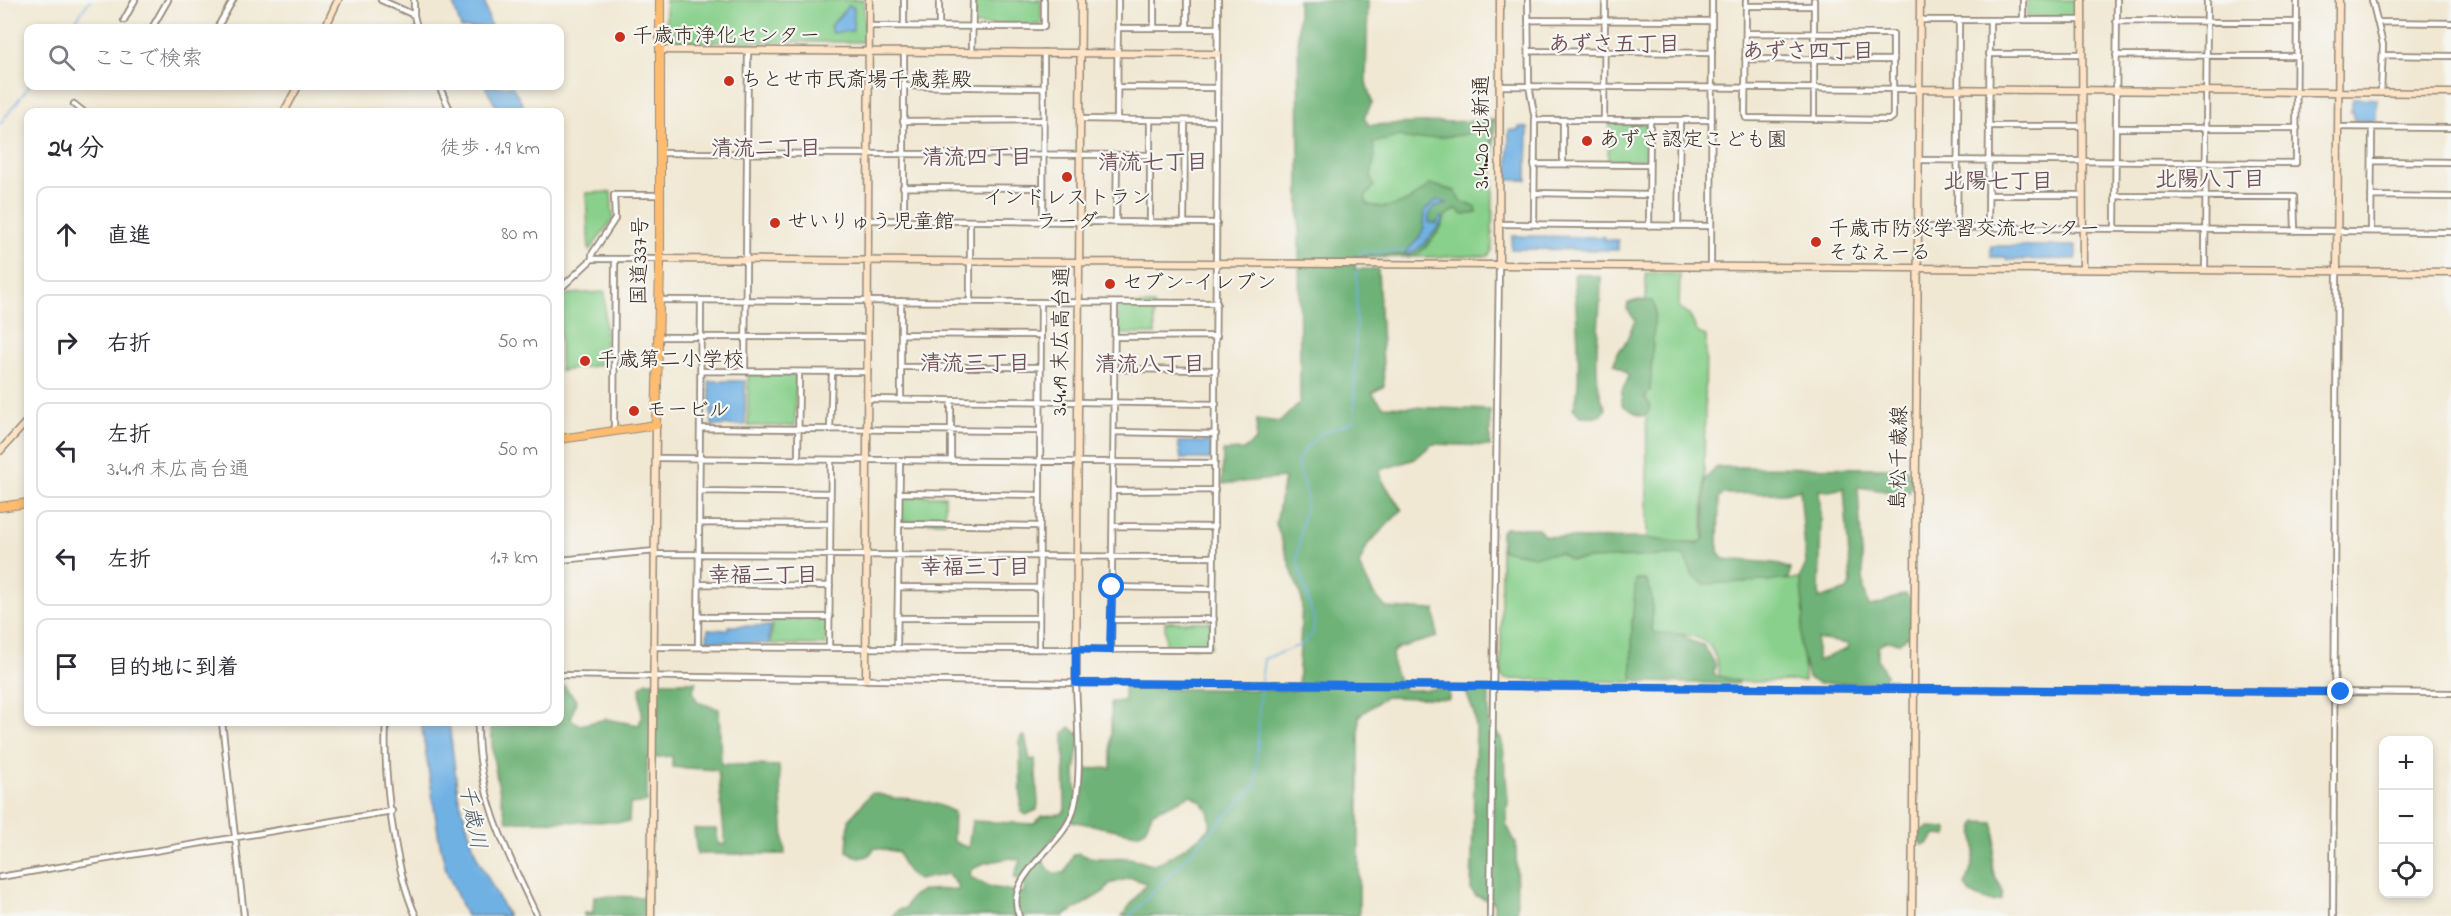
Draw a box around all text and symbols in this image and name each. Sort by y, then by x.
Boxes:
place label: 千歳市浄化センター [632,22,820,52]
search box [24,24,564,90]
marker: 千歳市浄化センター [613,30,627,44]
district label: あずさ五丁目 [1548,30,1680,62]
district label: あずさ四丁目 [1742,37,1874,69]
icon: search [45,41,78,74]
text: ここで検索 [93,44,203,76]
place label: ちとせ市民斎場千歳葬殿 [741,66,972,96]
marker: ちとせ市民斎場千歳葬殿 [722,74,736,88]
street label: 3.4.20 北新通 [1468,75,1498,189]
place label: あずさ認定こども園 [1599,126,1788,156]
text: 24 分 [48,131,104,169]
district label: 清流二丁目 [711,134,821,166]
marker: あずさ認定こども園 [1580,134,1594,148]
text: 徒歩 · 1.9 km [440,135,540,164]
district label: 清流四丁目 [922,143,1032,175]
district label: 清流七丁目 [1098,148,1208,180]
district label: 北陽八丁目 [2155,165,2265,197]
district label: 北陽七丁目 [1943,167,2053,199]
marker: インドレストラン ラーダ [1060,170,1074,184]
place label: インドレストラン ラーダ [982,184,1152,238]
place label: せいりゅう児童館 [787,208,955,238]
place label: 千歳市防災学習交流センター そなえーる [1828,215,2100,269]
street label: 国道337号 [625,216,657,306]
marker: せいりゅう児童館 [768,216,782,230]
icon: ahead [50,218,83,251]
text: 80 m [501,220,538,249]
text: 直進 [107,221,151,253]
marker: 千歳市防災学習交流センター そなえーる [1809,235,1823,249]
street label: 3.4.19 末広高台通 [1046,266,1078,416]
place label: セブン-イレブン [1122,269,1277,299]
marker: セブン-イレブン [1103,277,1117,291]
icon: right [50,326,83,359]
text: 50 m [497,328,538,357]
text: 右折 [107,329,151,361]
place label: 千歳第二小学校 [597,346,744,376]
district label: 清流三丁目 [920,349,1030,381]
district label: 清流八丁目 [1095,350,1205,382]
marker: 千歳第二小学校 [578,354,592,368]
place label: モービル [646,396,730,426]
marker: モービル [627,404,641,418]
street label: 島松千歳線 [1884,405,1916,511]
text: 左折 [107,420,151,452]
icon: left [50,434,83,467]
text: 50 m [497,436,538,465]
text: 3.4.19 末広高台通 [107,456,249,485]
icon: left [50,542,83,575]
text: 1.7 km [490,544,538,573]
text: 左折 [107,545,151,577]
district label: 幸福三丁目 [920,553,1030,585]
district label: 幸福二丁目 [708,561,818,593]
route start [1098,573,1124,599]
icon: arrive [50,650,83,683]
text: 目的地に到着 [107,653,239,685]
route end [2327,678,2353,704]
map controls [2379,736,2433,898]
button: + [2379,736,2433,790]
water label: 千歳川 [449,782,493,852]
button: − [2379,790,2433,844]
button: locate [2379,844,2433,898]

